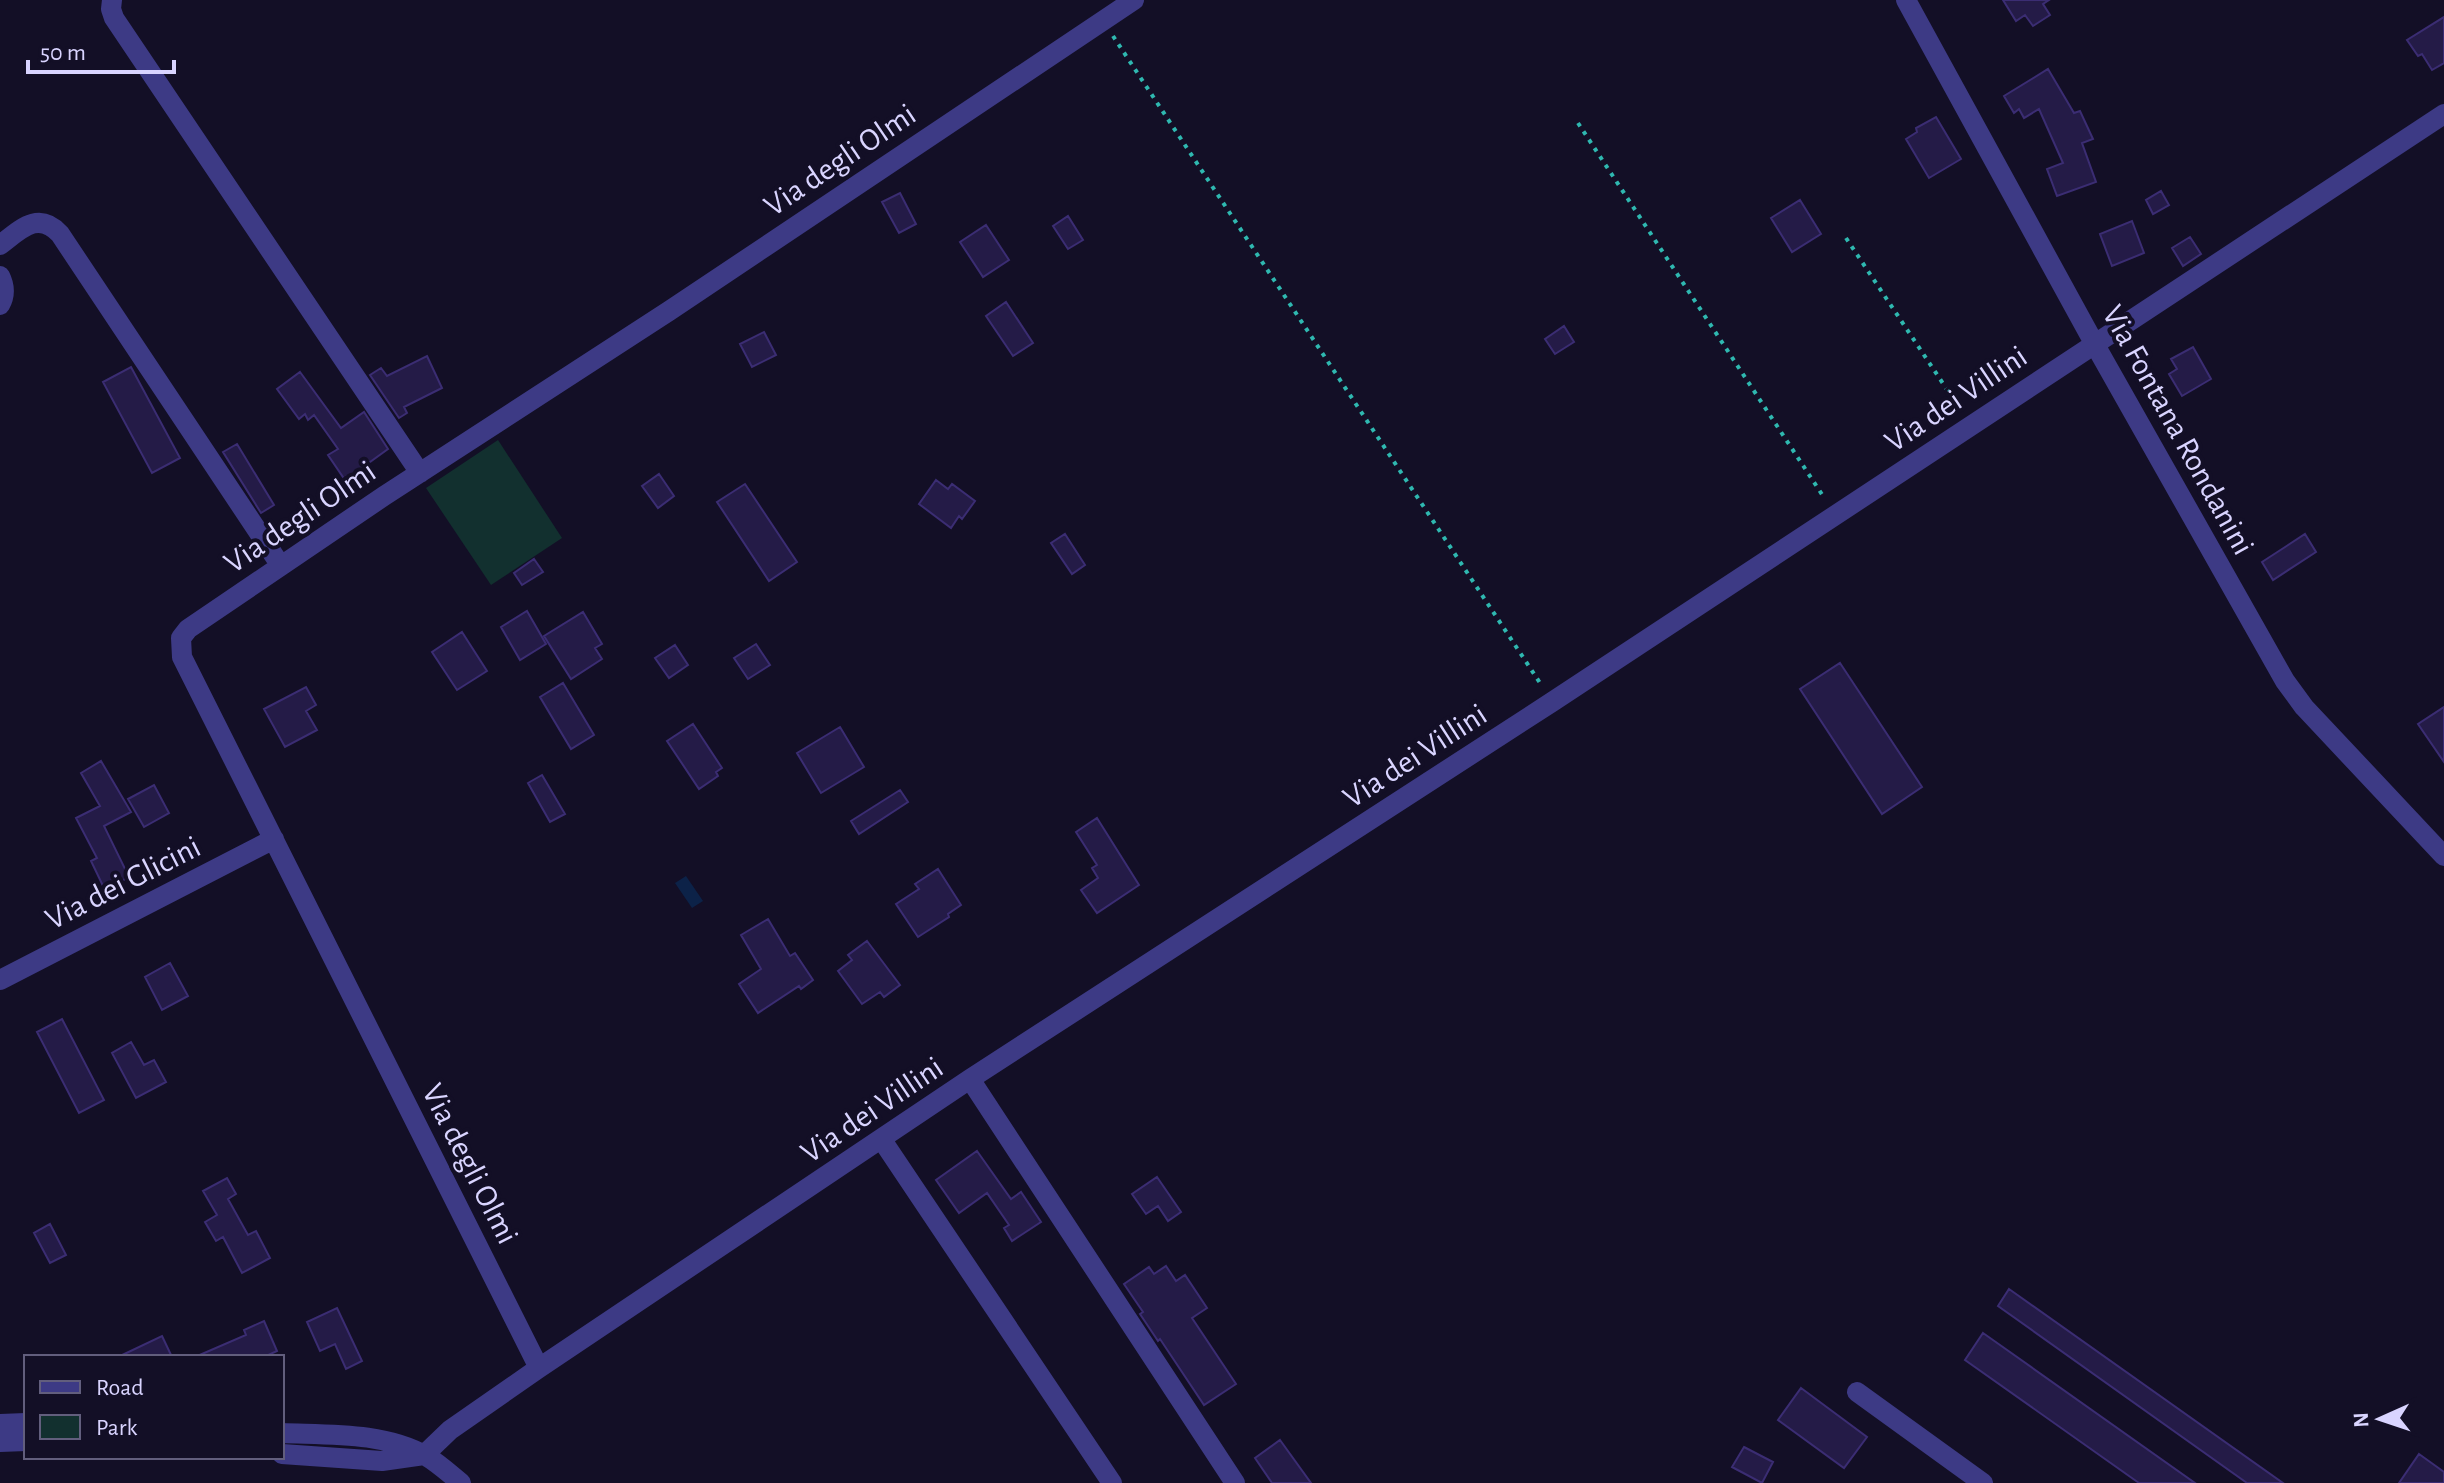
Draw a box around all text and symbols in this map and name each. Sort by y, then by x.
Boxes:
scale bar [28,24,174,74]
text: 50 m [40,41,86,65]
street label: Via degli Olmi [759,98,921,222]
street label: Via Fontana Rondanini [2096,300,2260,560]
street label: Via dei Villini [1879,340,2033,458]
street label: Via degli Olmi [219,455,381,579]
street label: Via dei Villini [1338,698,1492,814]
street label: Via dei Glicini [40,830,206,936]
street label: Via dei Villini [795,1051,949,1169]
street label: Via degli Olmi [416,1079,524,1249]
legend [24,1355,284,1459]
text: Road [96,1376,144,1400]
north arrow [2340,1379,2420,1459]
text: N [2350,1412,2372,1428]
text: Park [96,1416,137,1440]

